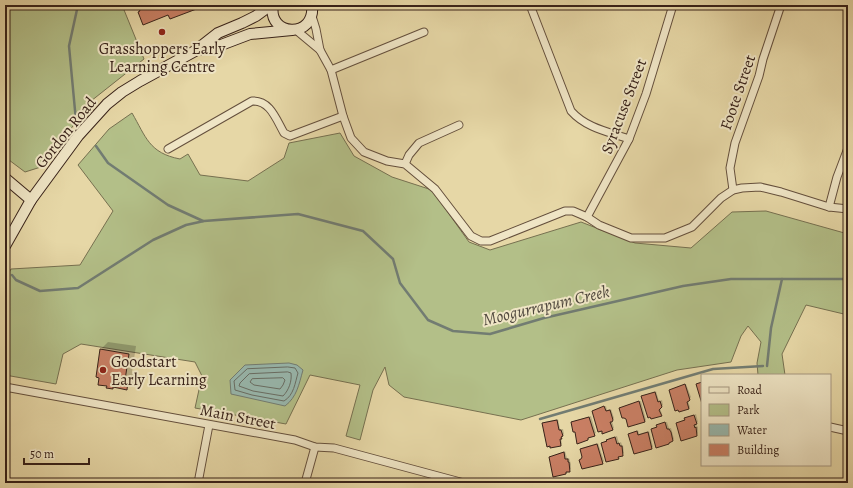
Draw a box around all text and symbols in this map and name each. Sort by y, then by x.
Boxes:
marker: Grasshoppers Early Learning Centre [157,27,167,37]
place label: Grasshoppers Early Learning Centre [99,38,226,78]
street label: Foote Street [715,52,761,133]
street label: Syracuse Street [596,56,652,157]
street label: Gordon Road [30,92,102,173]
water label: Moogurrapum Creek [480,280,612,331]
place label: Goodstart Early Learning [111,351,207,391]
marker: Goodstart Early Learning [98,365,108,375]
legend [701,374,831,466]
text: Road [737,382,763,398]
street label: Main Street [198,399,278,435]
text: Park [737,402,760,418]
text: Water [736,422,767,438]
scale bar [24,440,89,466]
text: Building [737,442,779,458]
text: 50 m [30,446,54,462]

